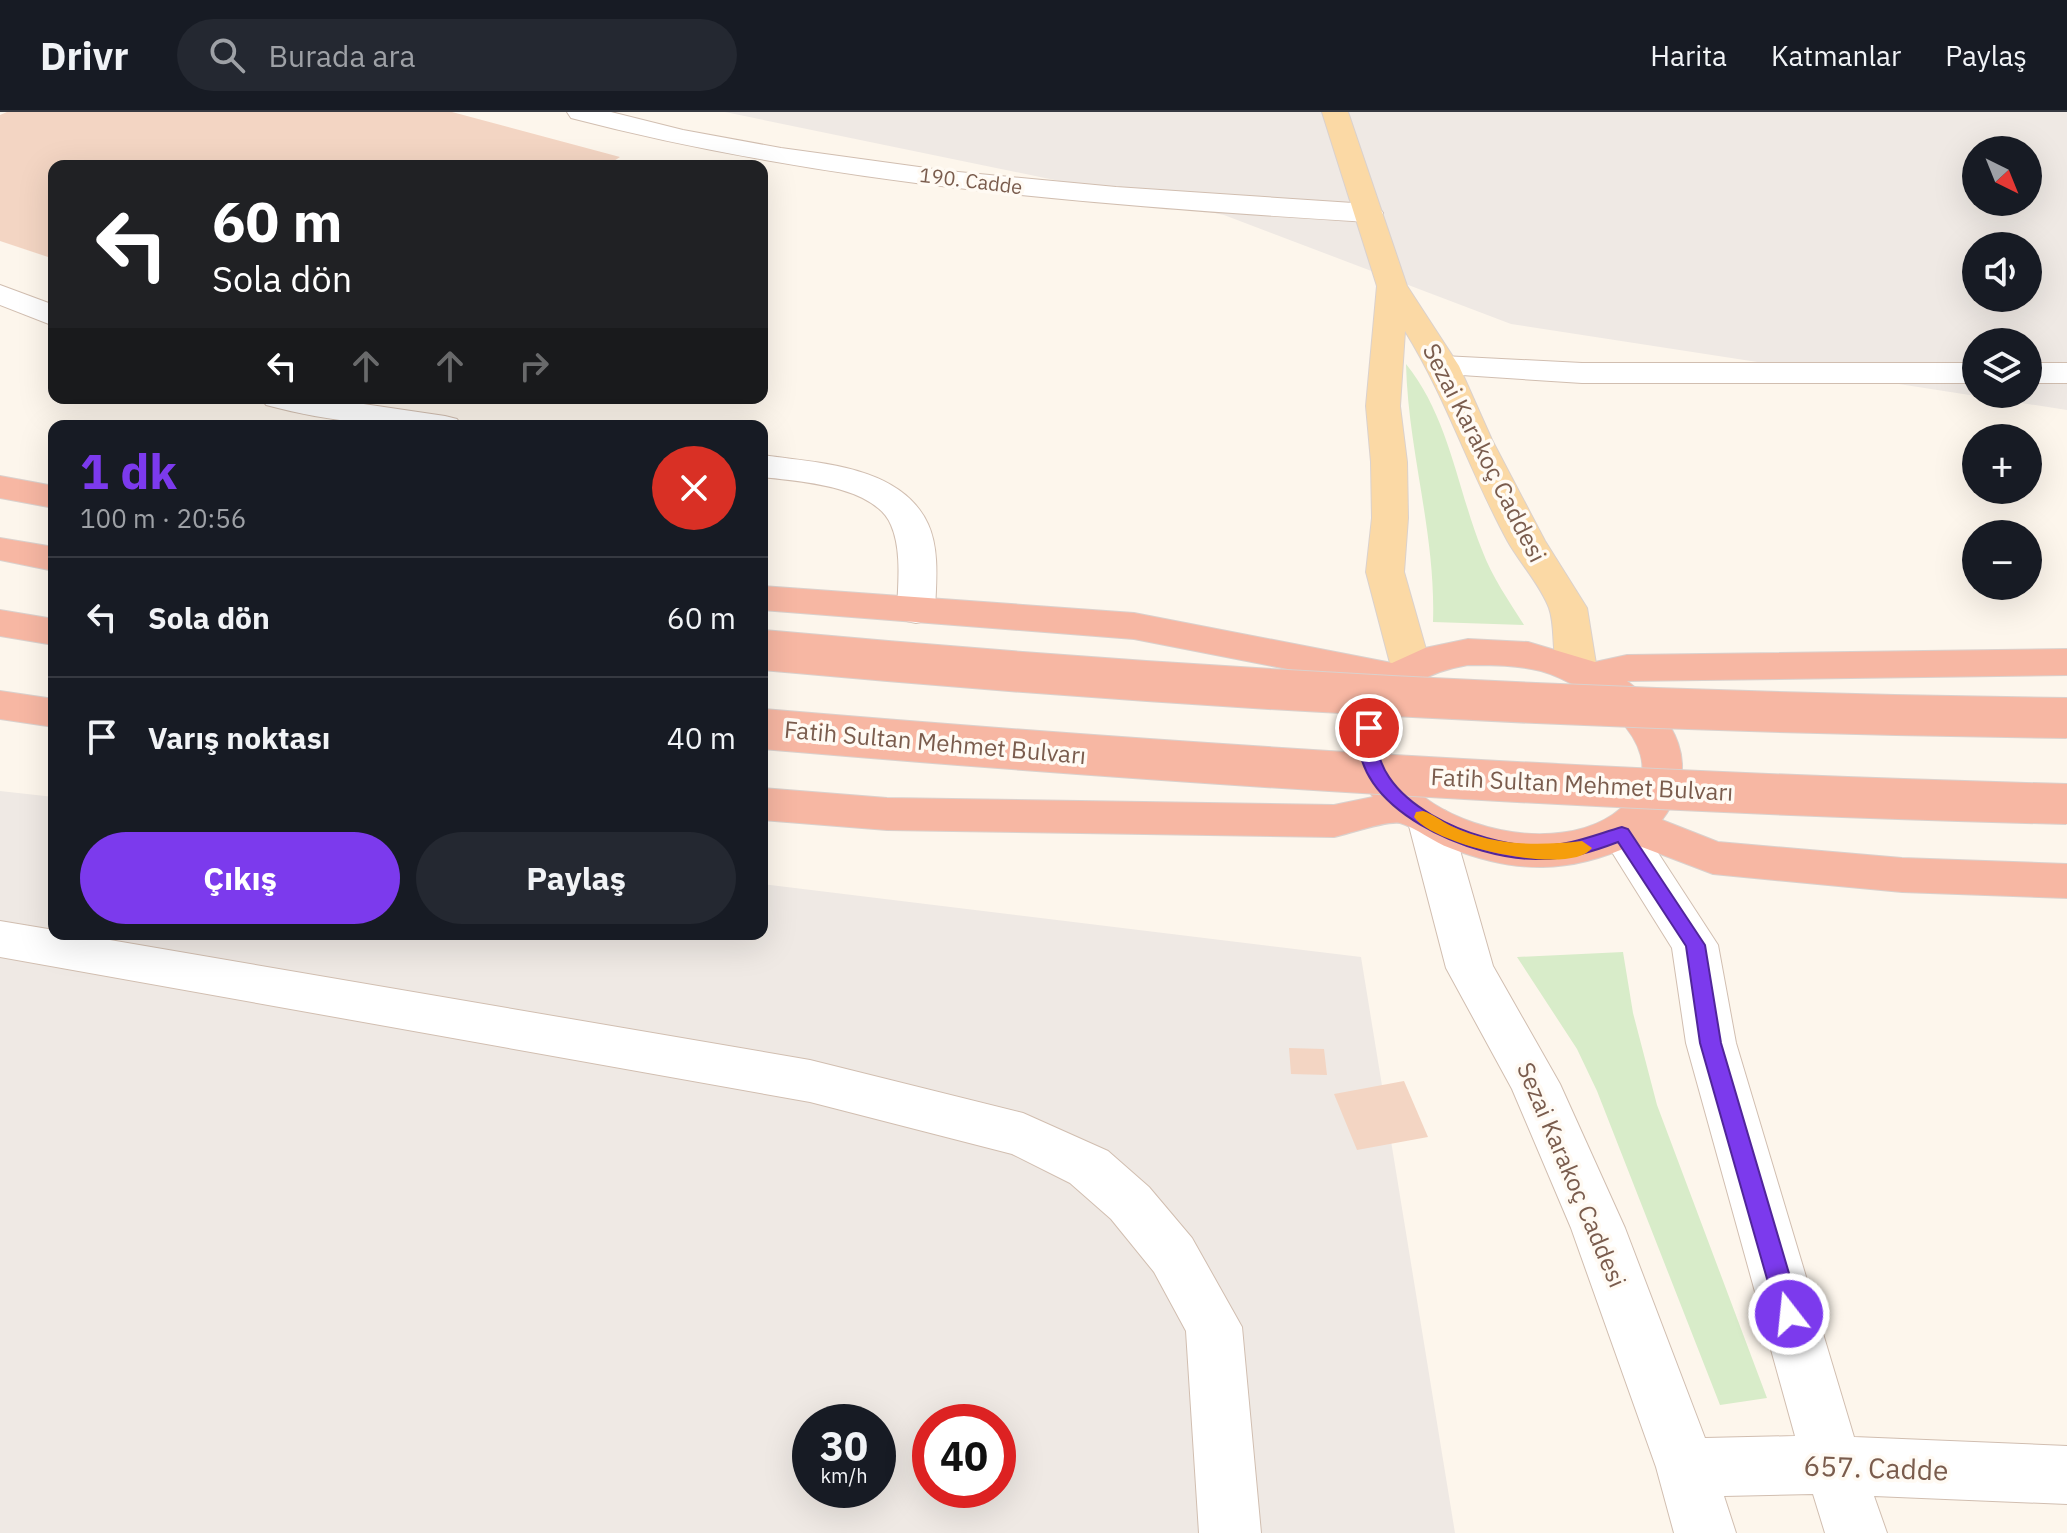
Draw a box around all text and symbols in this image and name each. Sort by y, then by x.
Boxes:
search box [177,19,737,91]
text: Drivr [40,31,129,80]
icon: search [205,33,249,77]
text: Burada ara [269,36,416,75]
text: Harita [1650,37,1727,74]
text: Katmanlar [1771,37,1901,74]
text: Paylaş [1945,37,2027,74]
north arrow [1962,136,2042,216]
map controls [1962,136,2042,600]
street label: 190. Cadde [918,161,1024,200]
text: 60 m [212,185,342,257]
icon: left [80,192,184,296]
button: sound [1962,232,2042,312]
text: Sola dön [212,255,352,302]
button: layers [1962,328,2042,408]
street label: Sezai Karakoç Caddesi [1416,338,1554,567]
icon: left [260,344,304,388]
icon: ahead [344,344,388,388]
icon: ahead [428,344,472,388]
icon: right [512,344,556,388]
button: + [1962,424,2042,504]
text: 1 dk [80,440,177,502]
button: close [652,446,736,530]
text: 100 m · 20:56 [80,501,246,535]
button: − [1962,520,2042,600]
icon: left [80,595,124,639]
text: Sola dön [148,598,270,637]
text: 60 m [667,598,736,637]
pin [1335,694,1403,762]
icon: arrive [1347,706,1391,750]
street label: Fatih Sultan Mehmet Bulvarı [783,713,1087,771]
icon: arrive [80,715,124,759]
text: Varış noktası [148,718,330,757]
text: 40 m [667,718,736,757]
street label: Fatih Sultan Mehmet Bulvarı [1430,760,1734,808]
button: Çıkış [80,832,400,924]
button: Paylaş [416,832,736,924]
street label: Sezai Karakoç Caddesi [1510,1057,1634,1292]
position arrow [1747,1272,1831,1356]
speed limit sign: 40 [912,1404,1016,1508]
text: 30 [820,1420,868,1472]
street label: 657. Cadde [1803,1446,1949,1489]
text: km/h [820,1462,868,1489]

